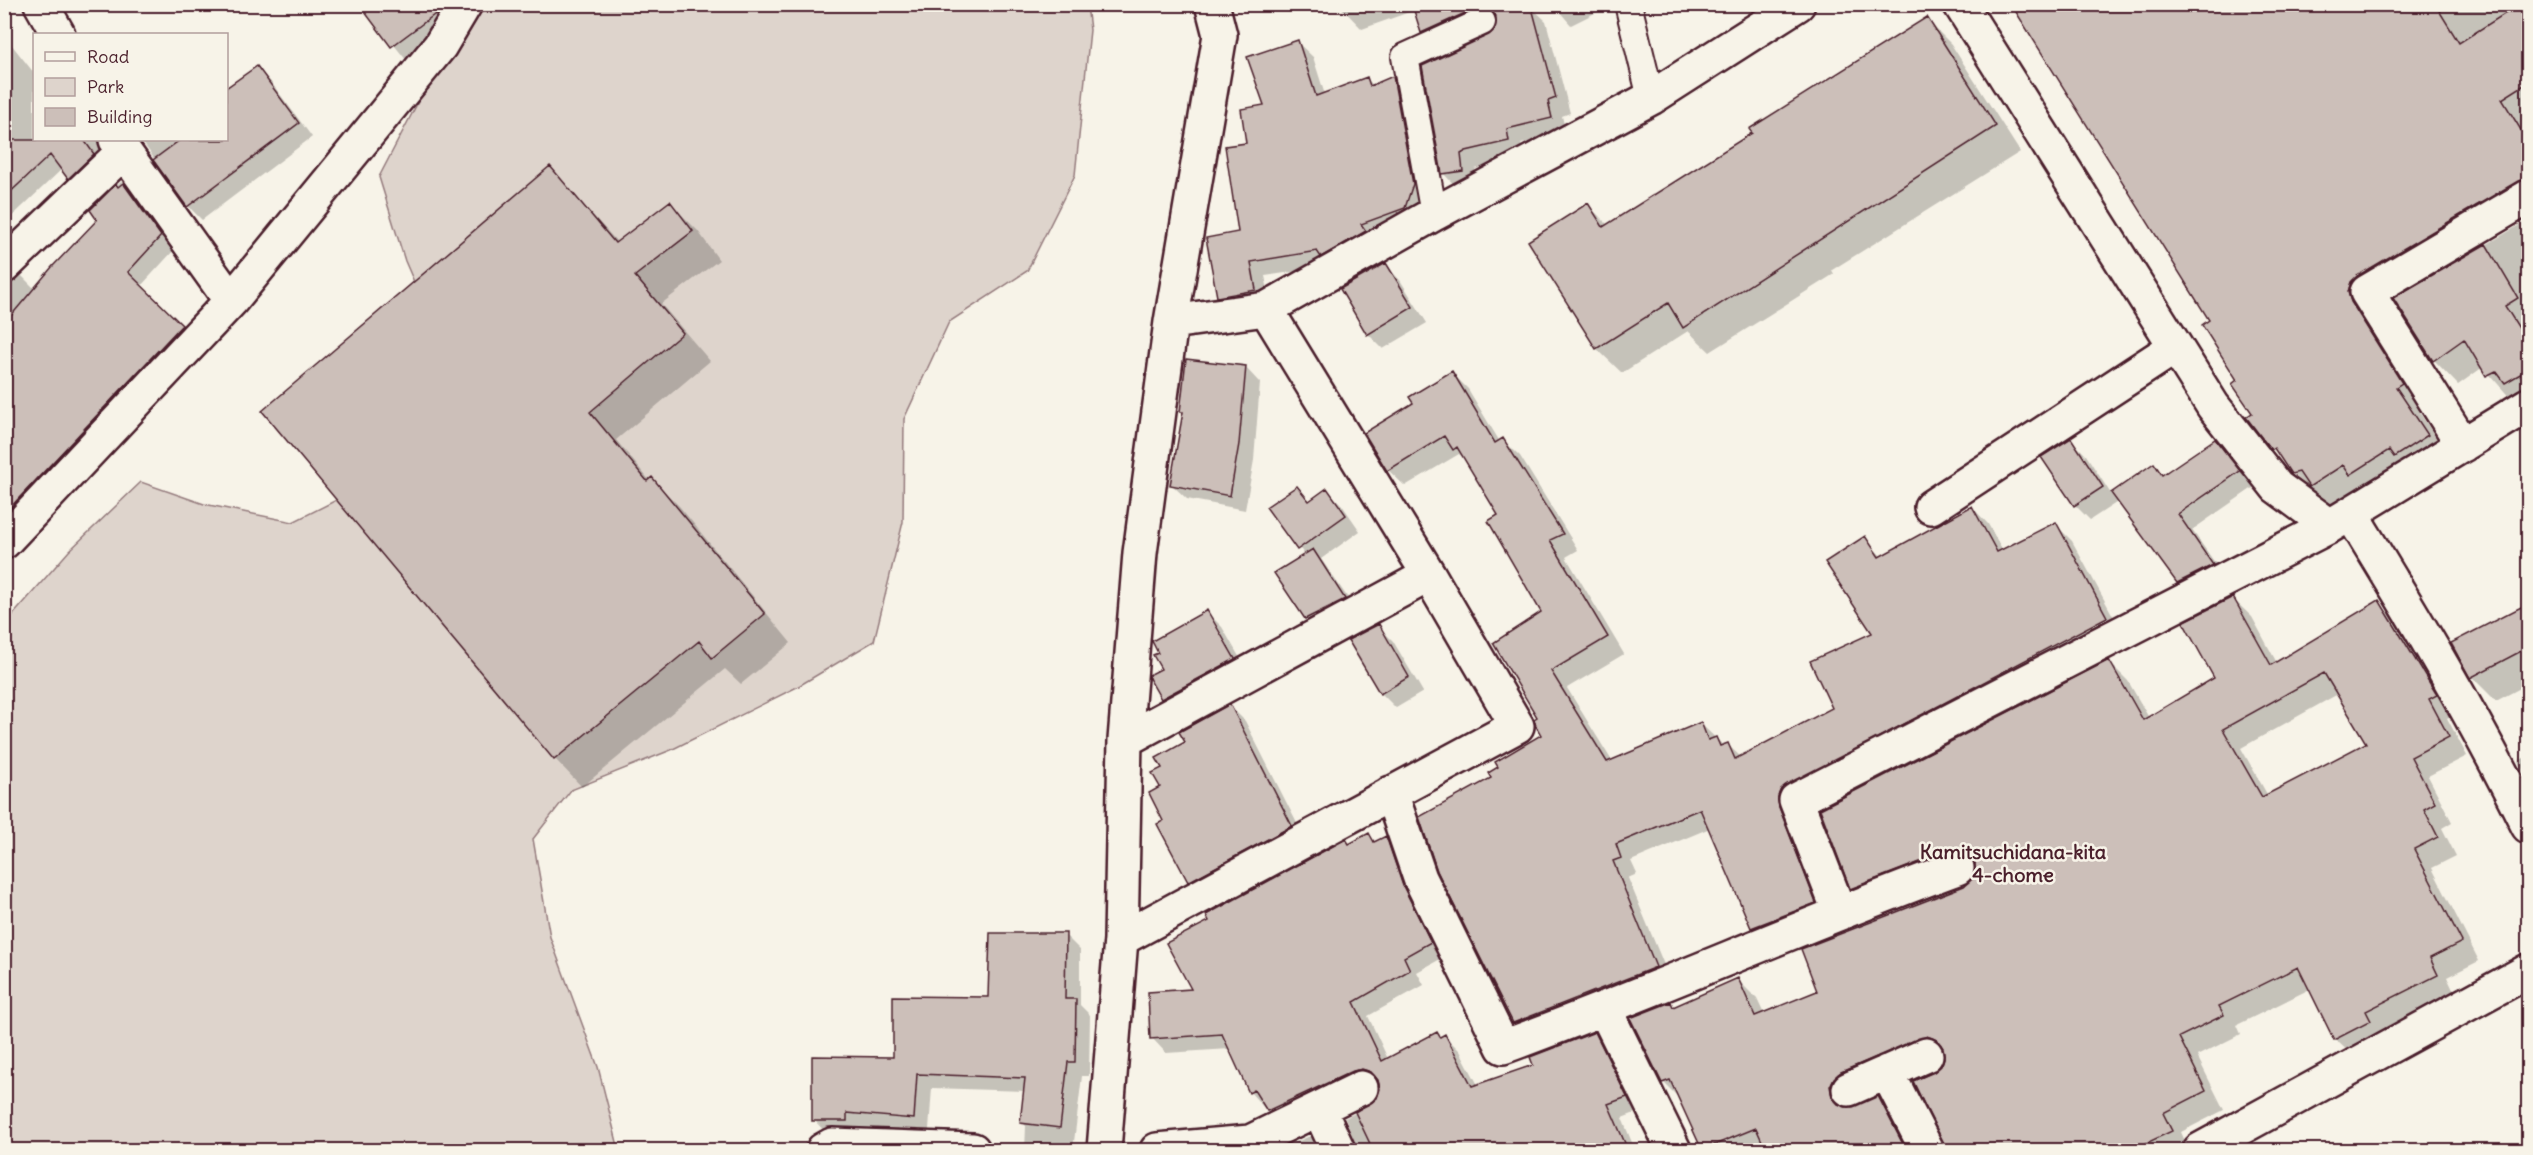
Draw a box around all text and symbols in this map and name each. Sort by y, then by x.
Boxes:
legend [33,33,228,141]
text: Road [87,45,130,68]
text: Park [87,75,124,98]
text: Building [87,105,152,128]
district label: Kamitsuchidana-kita 4-chome [1920,839,2107,887]

